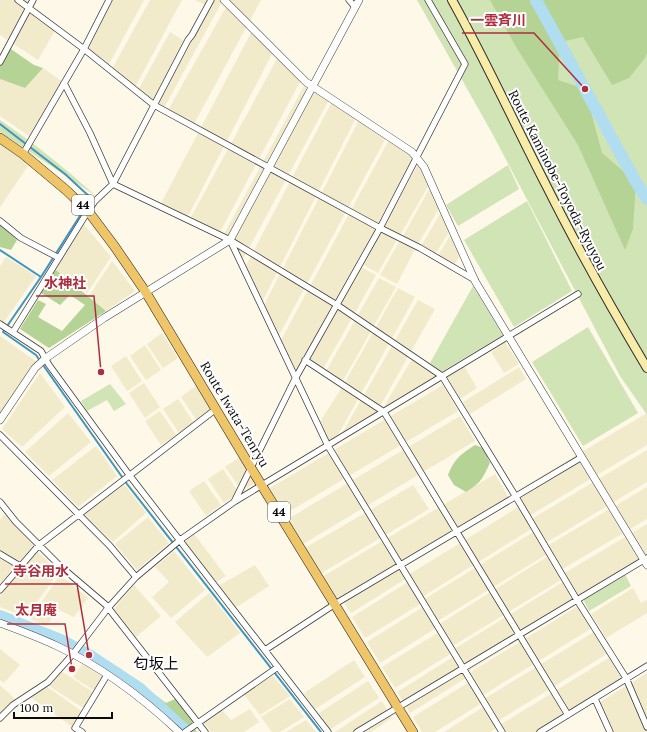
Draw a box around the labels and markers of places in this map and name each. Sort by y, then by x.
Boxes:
callout: 一雲斉川 [462,7,534,33]
callout: 水神社 [36,270,94,296]
callout: 寺谷用水 [5,558,77,584]
callout: 太月庵 [7,598,65,624]

